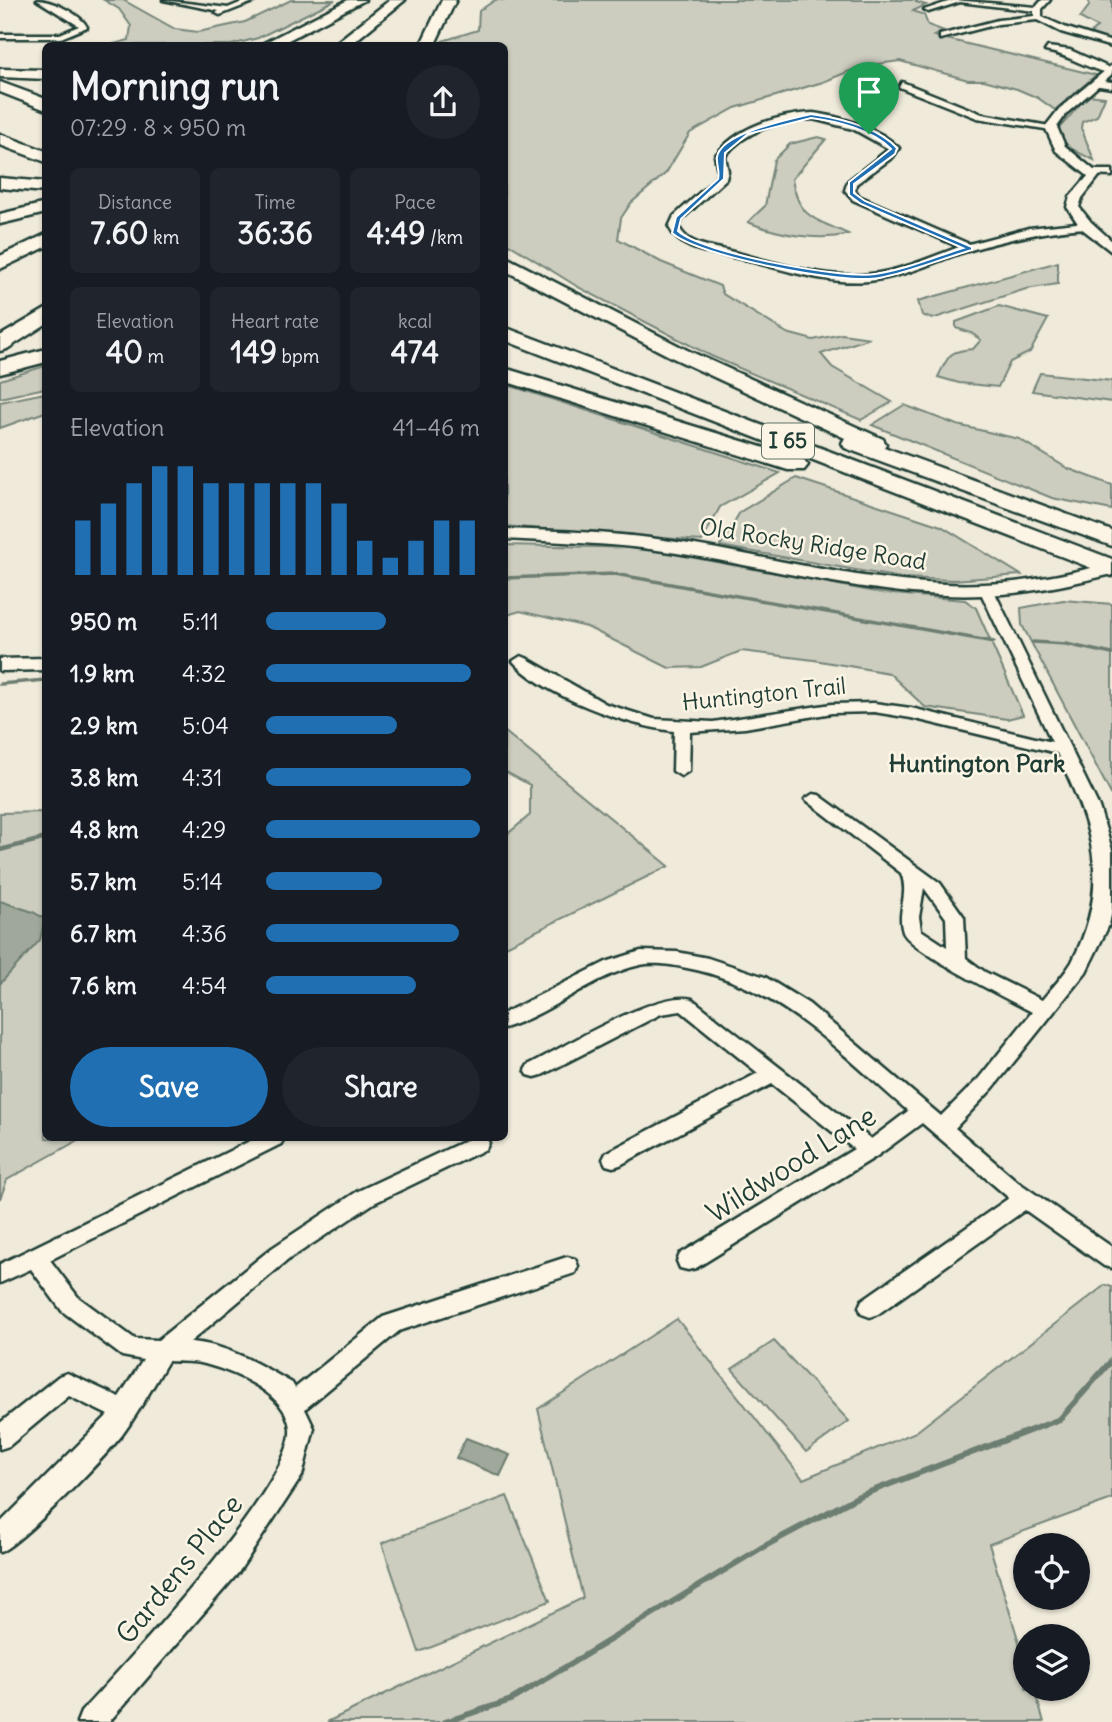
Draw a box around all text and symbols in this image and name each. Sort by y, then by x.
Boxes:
pin [839,62,899,134]
text: Morning run [70,63,280,110]
button: share [406,65,480,139]
icon: arrive [850,73,888,111]
text: 07:29 · 8 × 950 m [70,113,246,142]
text: Distance [98,190,172,214]
text: Time [254,190,296,214]
text: Pace [394,190,436,214]
text: 7.60 [91,214,149,252]
text: 36:36 [237,214,313,252]
text: 4:49 [367,214,425,252]
text: km [149,225,179,249]
text: /km [425,225,463,249]
text: Elevation [96,309,174,333]
text: Heart rate [231,309,319,333]
text: kcal [398,309,432,333]
text: 40 [106,333,143,371]
text: 149 [230,333,277,371]
text: 474 [391,333,439,371]
text: m [143,344,164,368]
text: bpm [277,344,320,368]
text: Elevation [70,413,164,442]
text: 41–46 m [393,413,480,442]
road number: I 65 [762,424,814,458]
street label: Old Rocky Ridge Road [698,511,929,576]
text: 950 m [70,607,137,636]
text: 5:11 [182,607,219,636]
text: 1.9 km [70,659,135,688]
text: 4:32 [182,659,226,688]
street label: Huntington Trail [681,670,847,717]
text: 2.9 km [70,711,138,740]
text: 5:04 [182,711,229,740]
district label: Huntington Park [889,748,1065,778]
text: 3.8 km [70,763,138,792]
text: 4:31 [182,763,222,792]
text: 4.8 km [70,815,139,844]
text: 4:29 [182,815,226,844]
text: 5.7 km [70,867,137,896]
text: 5:14 [182,867,223,896]
text: 6.7 km [70,919,137,948]
text: 4:36 [182,919,227,948]
text: 7.6 km [70,971,137,1000]
text: 4:54 [182,971,227,1000]
button: Save [70,1047,268,1127]
button: Share [282,1047,480,1127]
street label: Wildwood Lane [699,1097,883,1231]
street label: Gardens Place [108,1487,250,1651]
map controls [1013,1533,1090,1701]
button: locate [1013,1533,1090,1610]
button: layers [1013,1624,1090,1701]

